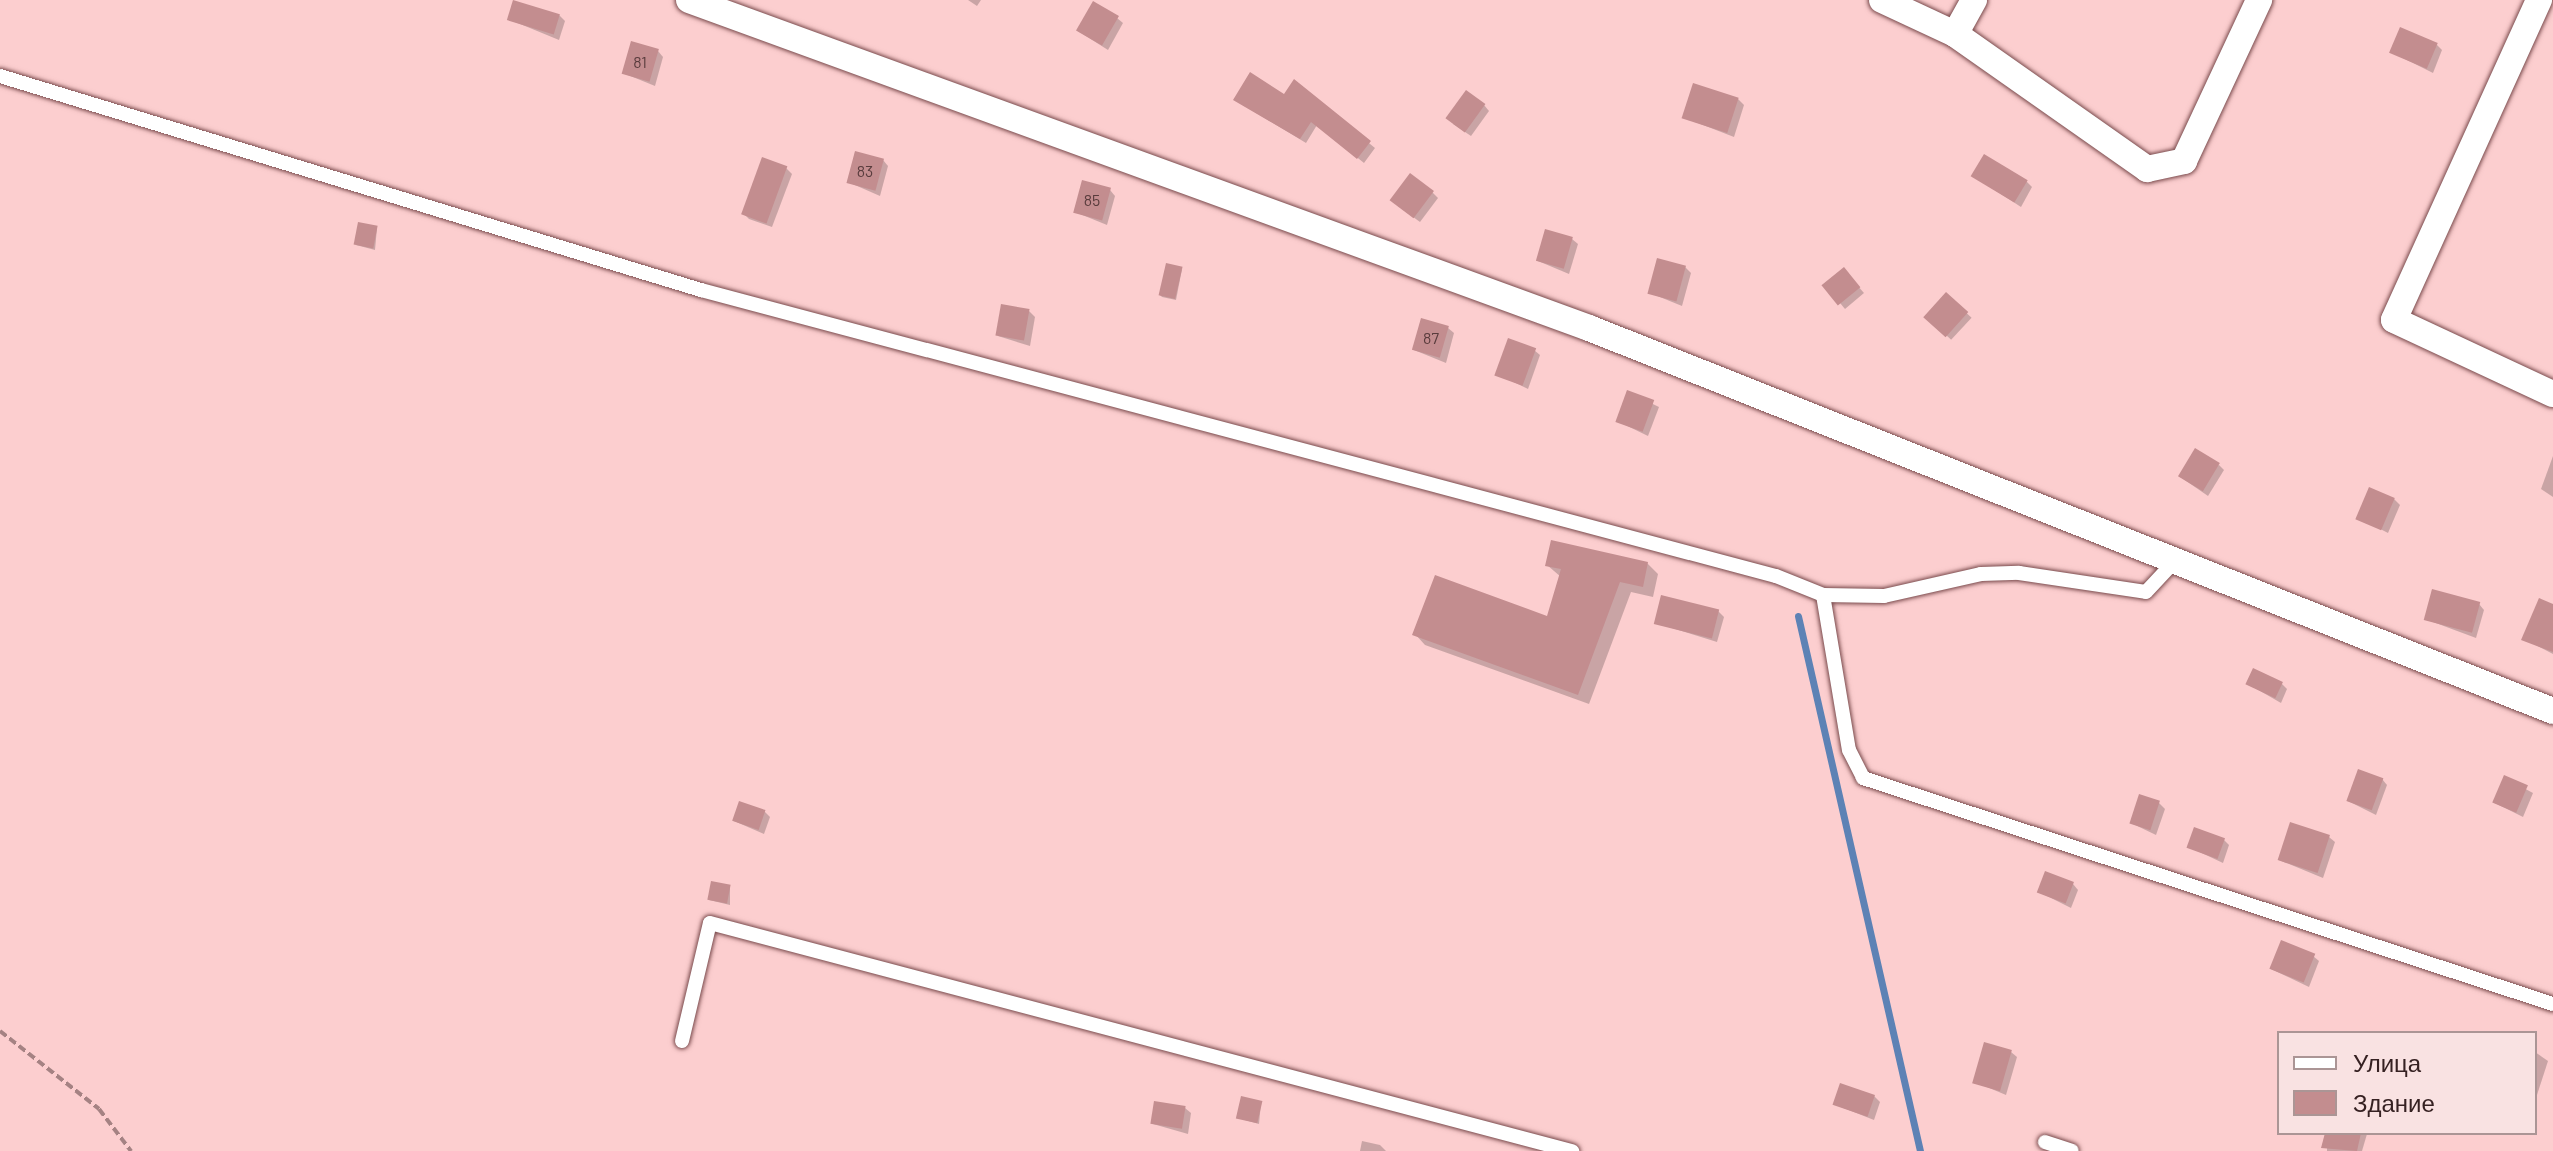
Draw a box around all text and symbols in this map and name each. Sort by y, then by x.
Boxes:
house number: 81 [633,52,647,72]
house number: 83 [857,161,873,181]
house number: 85 [1084,190,1100,210]
house number: 87 [1423,328,1439,348]
legend [2277,1031,2537,1135]
text: Улица [2353,1048,2421,1077]
text: Здание [2353,1088,2435,1117]

